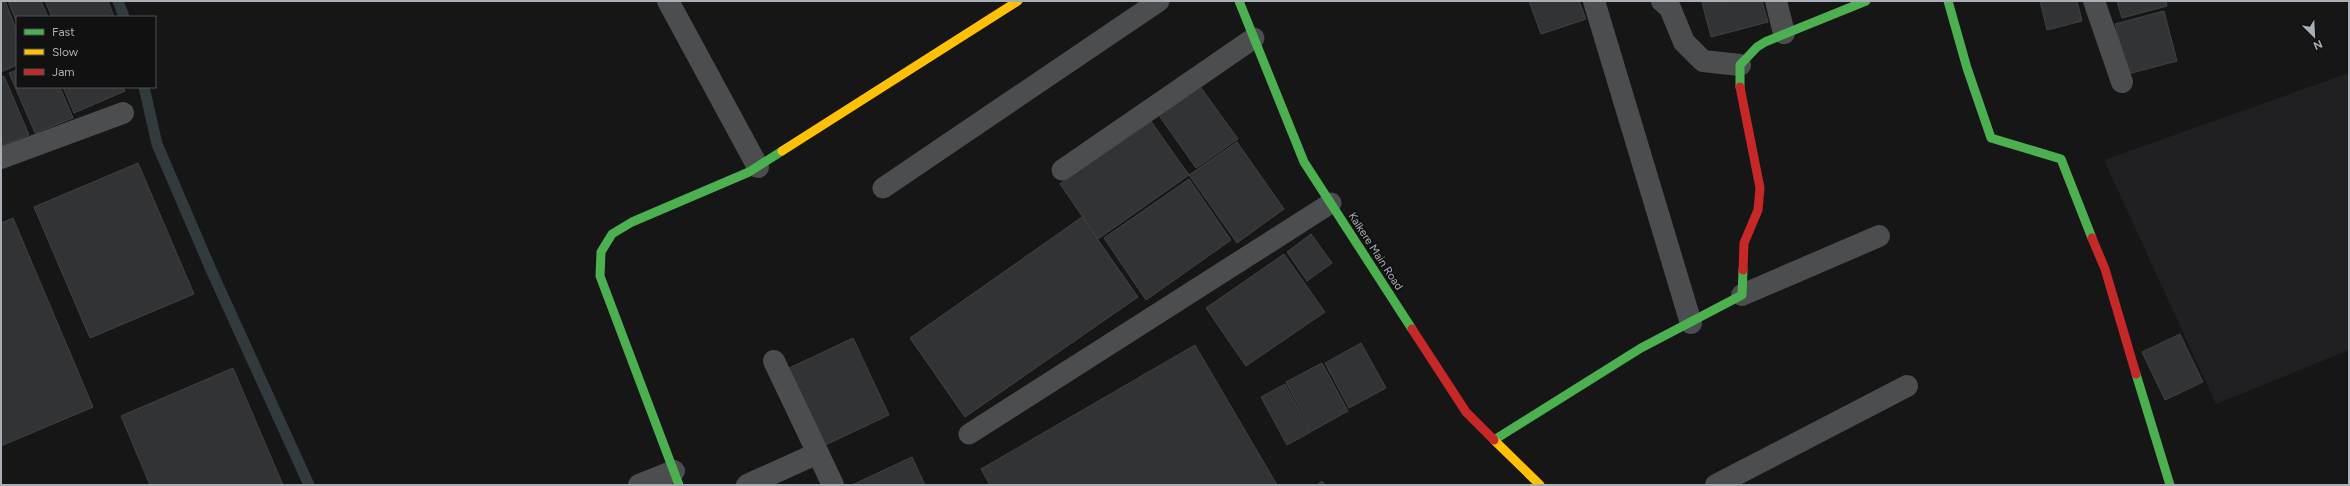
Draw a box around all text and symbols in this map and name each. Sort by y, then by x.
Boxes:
legend [16,16,156,88]
north arrow [2294,16,2334,56]
text: Fast [52,25,75,39]
text: N [2311,37,2324,52]
text: Slow [52,45,79,59]
text: Jam [52,65,75,79]
street label: Kalkere Main Road [1346,210,1406,293]

